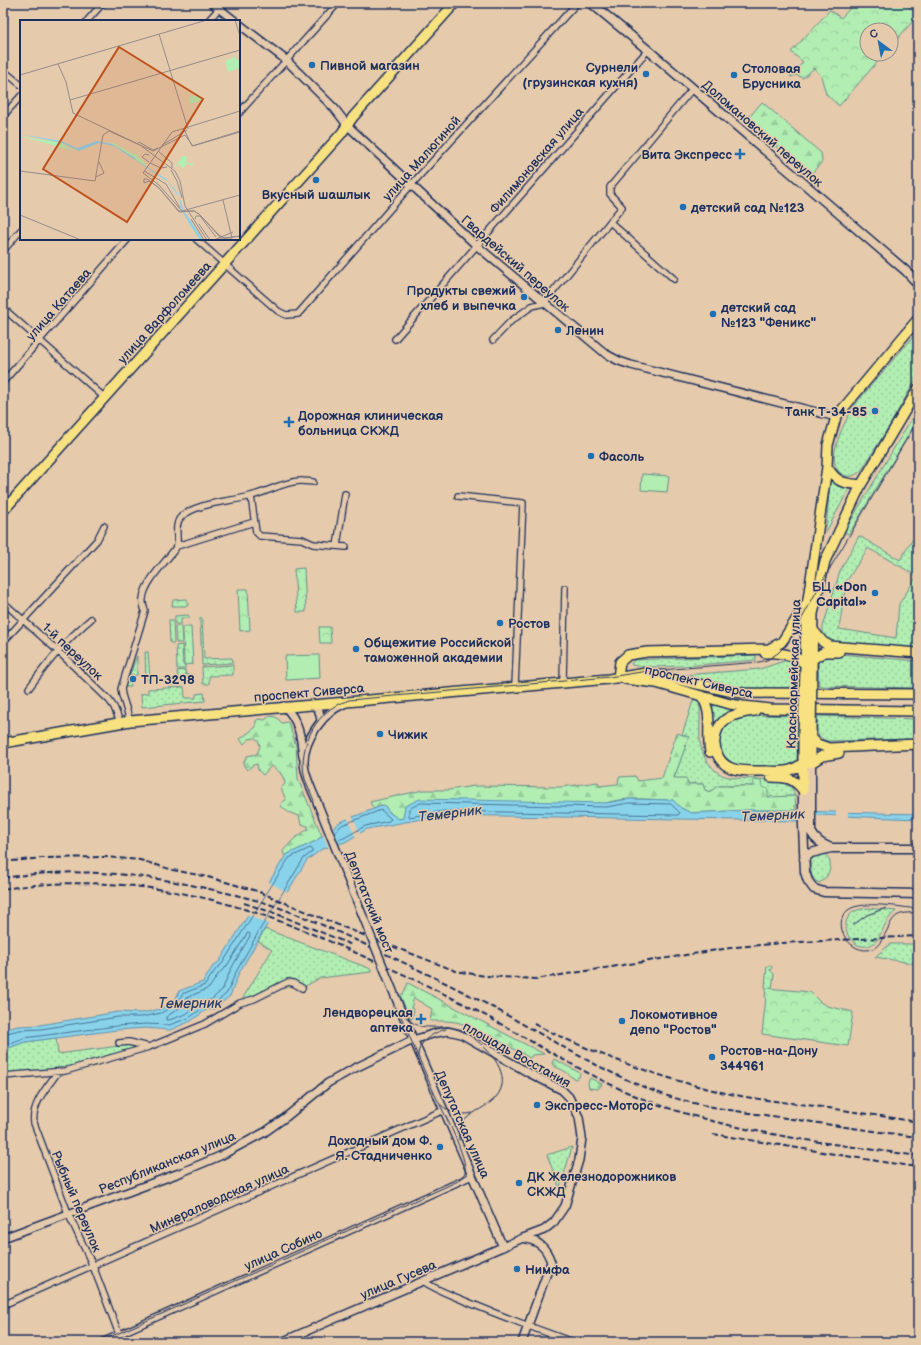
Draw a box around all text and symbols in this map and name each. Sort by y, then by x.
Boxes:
inset map [20,20,240,240]
north arrow [859,22,899,62]
text: С [867,26,881,41]
place label: Пивной магазин [320,58,420,74]
marker: Пивной магазин [307,60,317,70]
place label: Сурнели (грузинская кухня) [523,60,638,91]
place label: Столовая Брусника [742,61,801,92]
marker: Сурнели (грузинская кухня) [641,69,651,79]
marker: Столовая Брусника [729,70,739,80]
street label: Доломановский переулок [699,77,826,191]
street label: Филимоновская улица [486,104,588,217]
street label: улица Малюгиной [379,113,464,205]
place label: Вита Экспресс [641,147,732,163]
marker: Вита Экспресс [735,149,745,159]
marker: Вкусный шашлык [311,175,321,185]
place label: Вкусный шашлык [262,187,371,203]
place label: детский сад №123 [690,200,805,216]
marker: детский сад №123 [678,202,688,212]
street label: Гвардейский переулок [458,212,573,315]
street label: улица Варфоломеева [115,258,215,367]
street label: улица Катаева [23,265,95,344]
place label: Продукты свежий хлеб и выпечка [406,283,516,314]
marker: Продукты свежий хлеб и выпечка [519,292,529,302]
place label: детский сад №123 "Феникс" [720,300,817,331]
marker: детский сад №123 "Феникс" [708,309,718,319]
place label: Ленин [565,323,604,339]
marker: Ленин [553,325,563,335]
place label: Танк Т-34-85 [785,404,867,420]
marker: Танк Т-34-85 [870,406,880,416]
place label: Дорожная клиническая больница СКЖД [298,408,443,439]
marker: Дорожная клиническая больница СКЖД [283,416,295,428]
place label: Фасоль [599,449,644,465]
marker: Фасоль [586,451,596,461]
place label: БЦ «Don Capital» [812,579,867,610]
marker: БЦ «Don Capital» [870,588,880,598]
street label: Красноармейская улица [783,599,805,749]
place label: Ростов [508,616,550,632]
marker: Ростов [495,618,505,628]
street label: 1-й переулок [39,620,106,684]
place label: Общежитие Российской таможенной академии [364,635,511,666]
marker: Общежитие Российской таможенной академии [351,644,361,654]
street label: проспект Сиверса [643,662,755,702]
place label: ТП-3298 [141,672,195,688]
marker: ТП-3298 [128,674,138,684]
street label: проспект Сиверса [253,680,365,706]
place label: Чижик [388,727,429,743]
marker: Чижик [375,729,385,739]
water label: Темерник [417,801,483,826]
water label: Темерник [741,805,806,826]
street label: Депутатский мост [341,849,397,956]
water label: Темерник [158,995,223,1012]
place label: Лендворецкая аптека [322,1005,413,1036]
place label: Локомотивное депо "Ростов" [629,1007,718,1038]
marker: Лендворецкая аптека [416,1014,426,1024]
marker: Локомотивное депо "Ростов" [617,1016,627,1026]
street label: площадь Восстания [460,1019,573,1091]
place label: Ростов-на-Дону 344961 [720,1043,819,1074]
marker: Ростов-на-Дону 344961 [707,1052,717,1062]
street label: Депутатская улица [431,1068,493,1181]
place label: Экспресс-Моторс [545,1098,654,1114]
marker: Экспресс-Моторс [532,1100,542,1110]
street label: Республиканская улица [97,1128,238,1198]
place label: Доходный дом Ф. Я. Стадниченко [328,1133,432,1164]
marker: Доходный дом Ф. Я. Стадниченко [435,1142,445,1152]
street label: Рыбный переулок [47,1148,105,1255]
street label: Минераловодская улица [147,1161,292,1237]
place label: ДК Железнодорожников СКЖД [527,1169,676,1200]
marker: ДК Железнодорожников СКЖД [514,1178,524,1188]
street label: улица Собино [242,1226,325,1274]
street label: улица Гусева [358,1257,439,1303]
place label: Нимфа [525,1262,570,1278]
marker: Нимфа [512,1264,522,1274]

